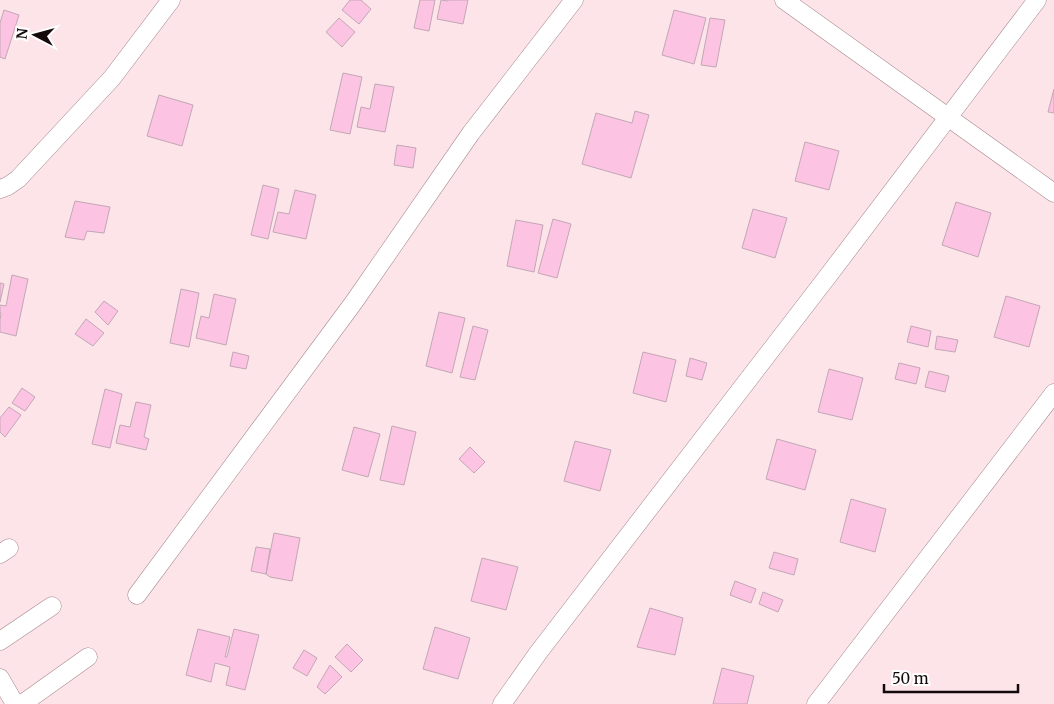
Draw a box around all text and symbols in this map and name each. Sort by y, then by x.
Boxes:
north arrow [10,10,60,60]
text: N [13,27,32,40]
scale bar [884,662,1018,694]
text: 50 m [892,669,929,688]

